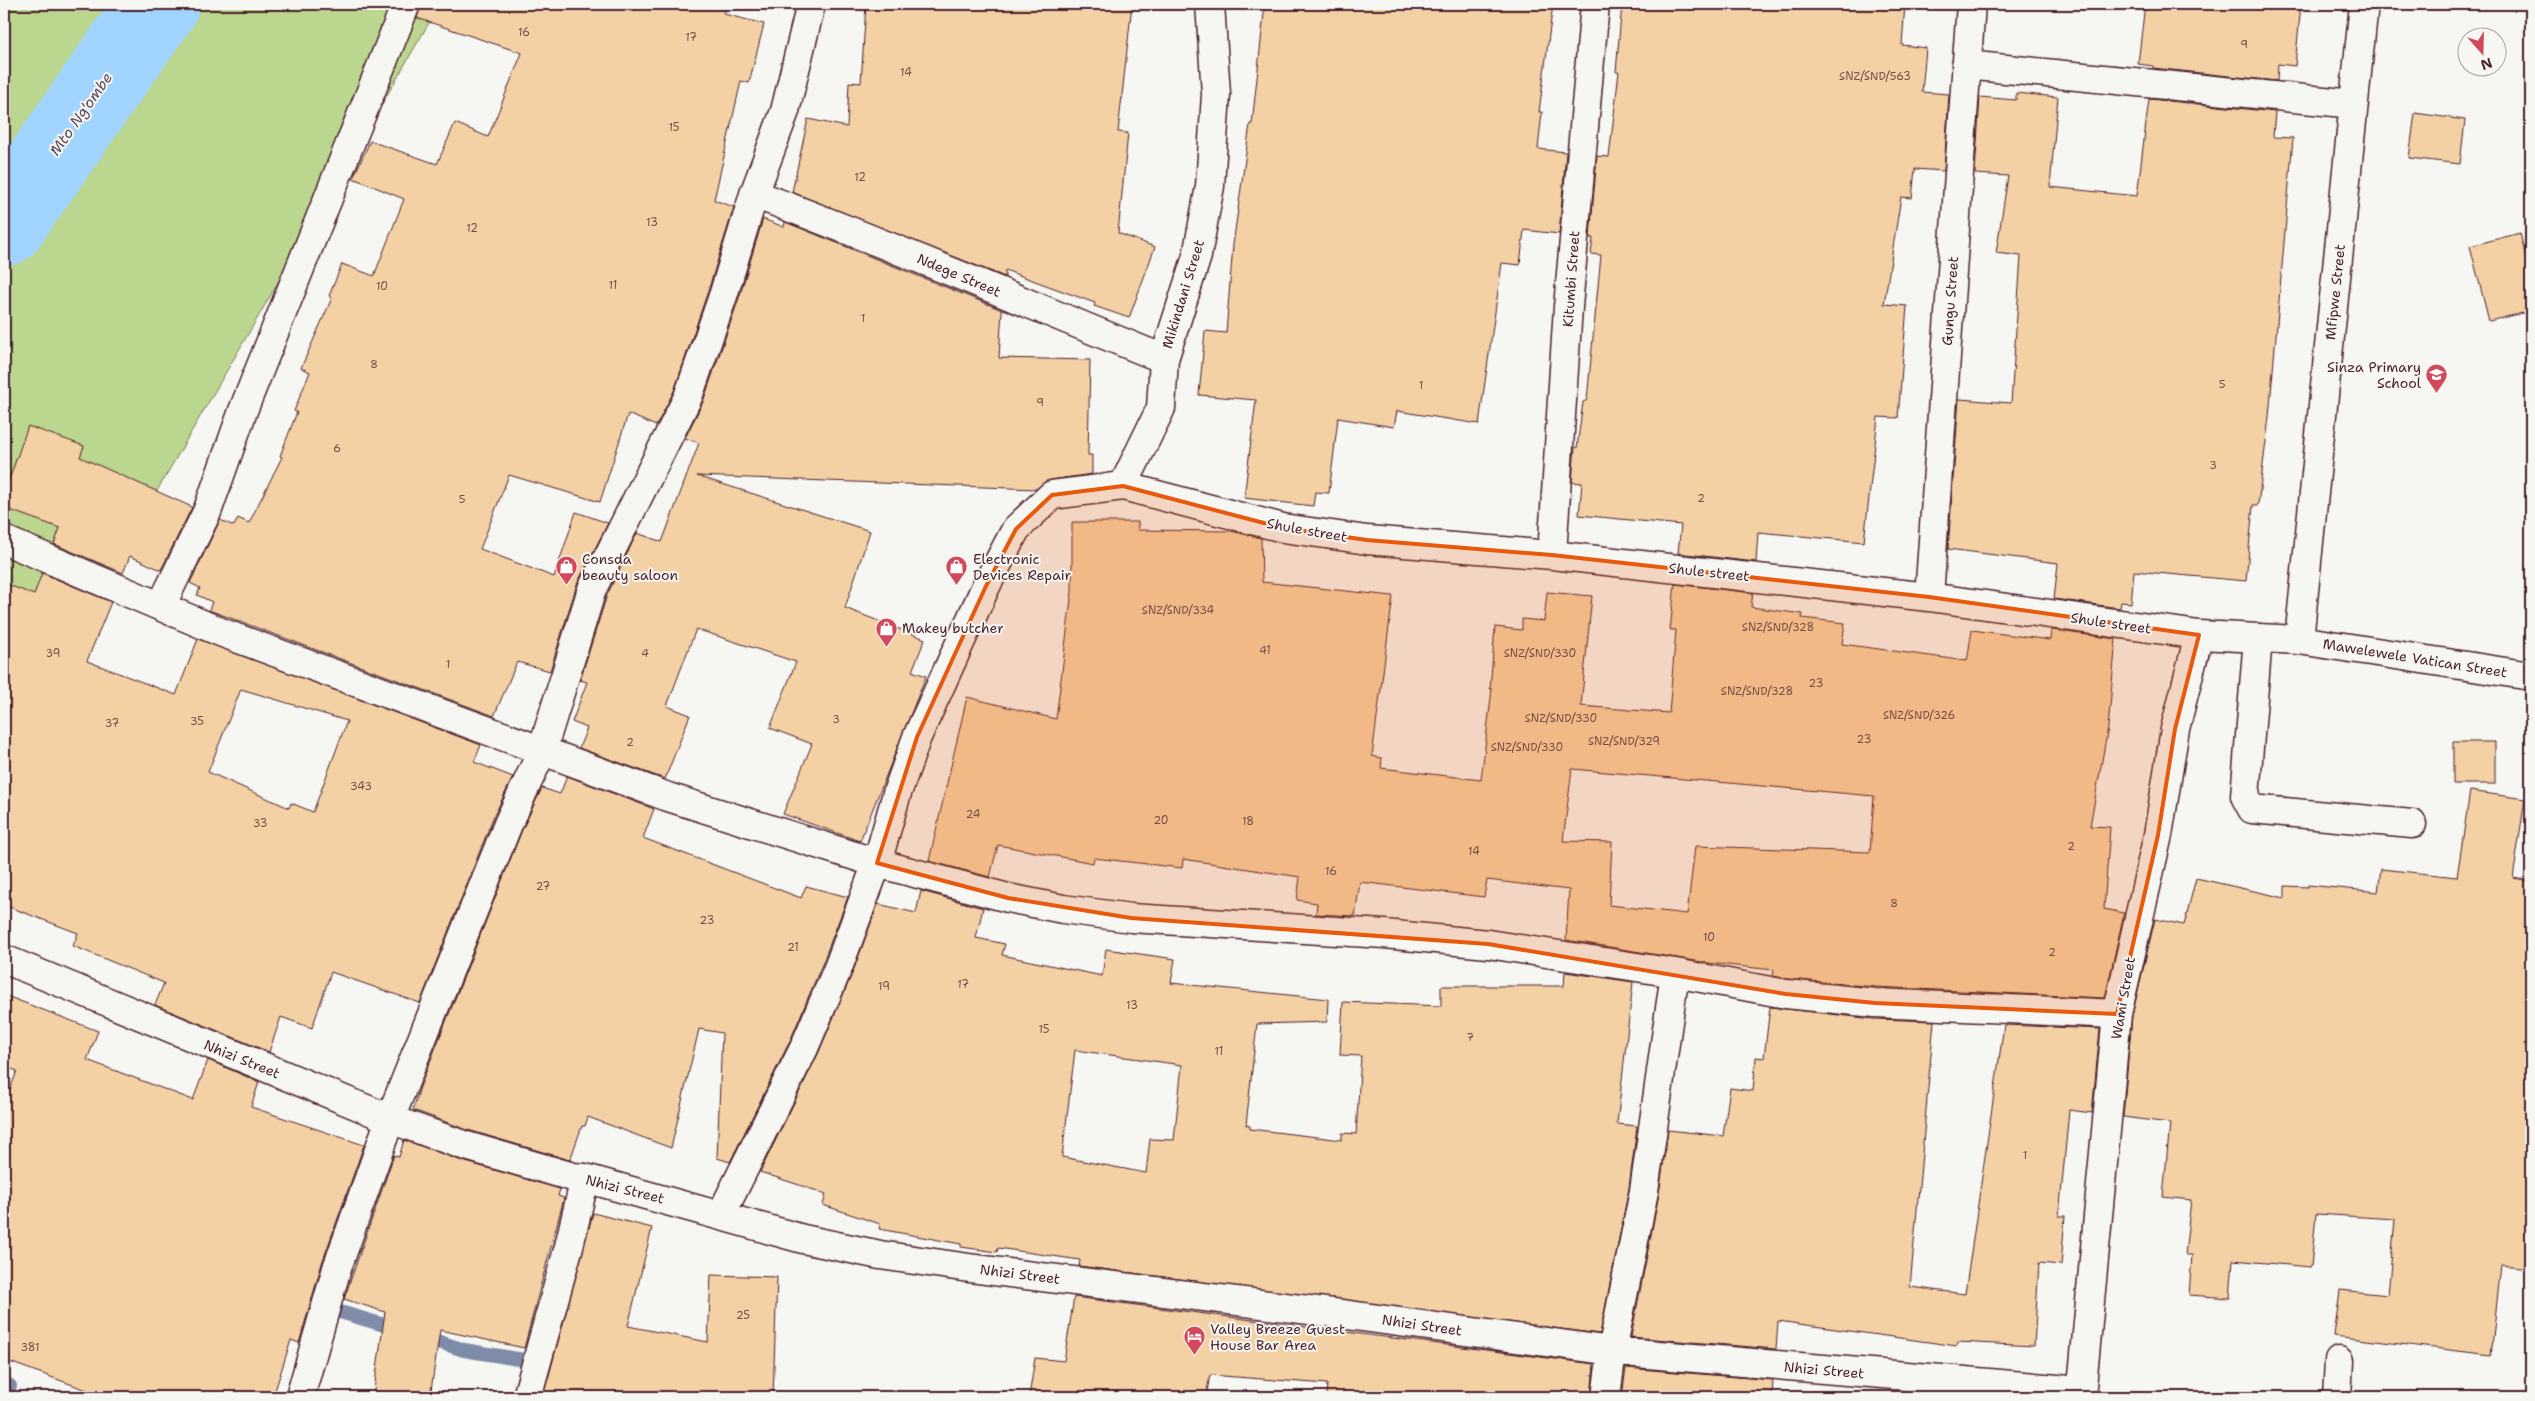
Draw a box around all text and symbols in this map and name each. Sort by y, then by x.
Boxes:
house number: 16 [518,25,530,40]
north arrow [2458,28,2508,78]
house number: 17 [685,30,697,45]
house number: 9 [2240,37,2248,52]
text: N [2478,54,2495,75]
house number: 14 [900,65,912,80]
water label: Mto Ng'ombe [45,68,117,160]
house number: SNZ/SND/563 [1839,69,1911,84]
house number: 15 [668,120,680,135]
house number: 12 [854,170,866,185]
house number: 13 [646,215,658,230]
house number: 12 [466,221,478,236]
street label: Kitumbi Street [1559,230,1583,328]
street label: Mikindani Street [1158,237,1208,351]
street label: Mfipwe Street [2321,243,2349,341]
street label: Ndege Street [914,249,1004,301]
street label: Gungu Street [1938,256,1962,346]
house number: 11 [609,278,617,293]
house number: 10 [376,279,388,294]
house number: 1 [861,311,865,326]
house number: 8 [370,357,378,372]
place label: Sinza Primary School [2327,358,2422,392]
school or university icon: Sinza Primary School [2425,363,2449,394]
house number: 5 [2219,377,2226,392]
house number: 1 [1419,378,1423,393]
house number: 9 [1036,395,1044,410]
house number: 6 [333,441,341,456]
house number: 3 [2209,458,2217,473]
house number: 2 [1697,491,1705,506]
house number: 5 [459,492,466,507]
street label: Shule street [1265,514,1349,546]
place label: Consda beauty saloon [582,550,679,584]
place label: Electronic Devices Repair [973,550,1072,584]
shop icon: Consda beauty saloon [554,555,578,586]
shop icon: Electronic Devices Repair [945,555,969,586]
street label: Shule street [1668,559,1750,585]
house number: SNZ/SND/334 [1142,603,1214,618]
street label: Shule street [2069,608,2153,638]
shop icon: Makey butcher [874,616,898,647]
place label: Makey butcher [902,619,1004,637]
house number: SNZ/SND/328 [1742,620,1814,635]
street label: Mawelewele Vatican Street [2322,635,2508,681]
house number: 41 [1259,643,1271,658]
house number: 39 [46,646,60,661]
house number: 4 [641,646,649,661]
house number: SNZ/SND/330 [1504,646,1576,661]
house number: 1 [446,657,450,672]
house number: 23 [1809,676,1823,691]
house number: SNZ/SND/328 [1721,684,1793,699]
house number: SNZ/SND/326 [1883,708,1955,723]
house number: SNZ/SND/330 [1525,711,1597,726]
house number: 3 [832,712,840,727]
house number: 35 [190,714,204,729]
house number: 37 [105,716,120,731]
house number: 23 [1857,732,1871,747]
house number: SNZ/SND/329 [1588,734,1660,749]
house number: 2 [626,735,634,750]
house number: SNZ/SND/330 [1491,740,1563,755]
house number: 343 [350,779,372,794]
house number: 24 [966,807,981,822]
house number: 20 [1153,813,1169,828]
house number: 18 [1242,814,1254,829]
house number: 33 [253,816,267,831]
house number: 2 [2067,839,2075,854]
house number: 14 [1468,844,1480,859]
house number: 16 [1325,864,1337,879]
house number: 27 [536,879,551,894]
house number: 8 [1890,896,1898,911]
house number: 23 [700,913,714,928]
house number: 10 [1703,930,1715,945]
house number: 21 [787,940,799,955]
house number: 2 [2048,945,2056,960]
street label: Wami Street [2107,955,2139,1041]
house number: 17 [957,977,969,992]
house number: 19 [878,979,890,994]
house number: 13 [1126,998,1138,1013]
house number: 15 [1038,1022,1050,1037]
house number: 7 [1466,1030,1474,1045]
street label: Nhizi Street [201,1036,283,1082]
house number: 11 [1215,1044,1223,1059]
house number: 1 [2023,1148,2027,1163]
street label: Nhizi Street [584,1171,666,1207]
street label: Nhizi Street [979,1260,1061,1288]
house number: 25 [736,1308,750,1323]
street label: Nhizi Street [1381,1310,1463,1340]
place label: Valley Breeze Guest House Bar Area [1210,1320,1345,1354]
hotel icon: Valley Breeze Guest House Bar Area [1182,1325,1206,1356]
house number: 381 [20,1340,40,1355]
street label: Nhizi Street [1783,1358,1865,1382]

